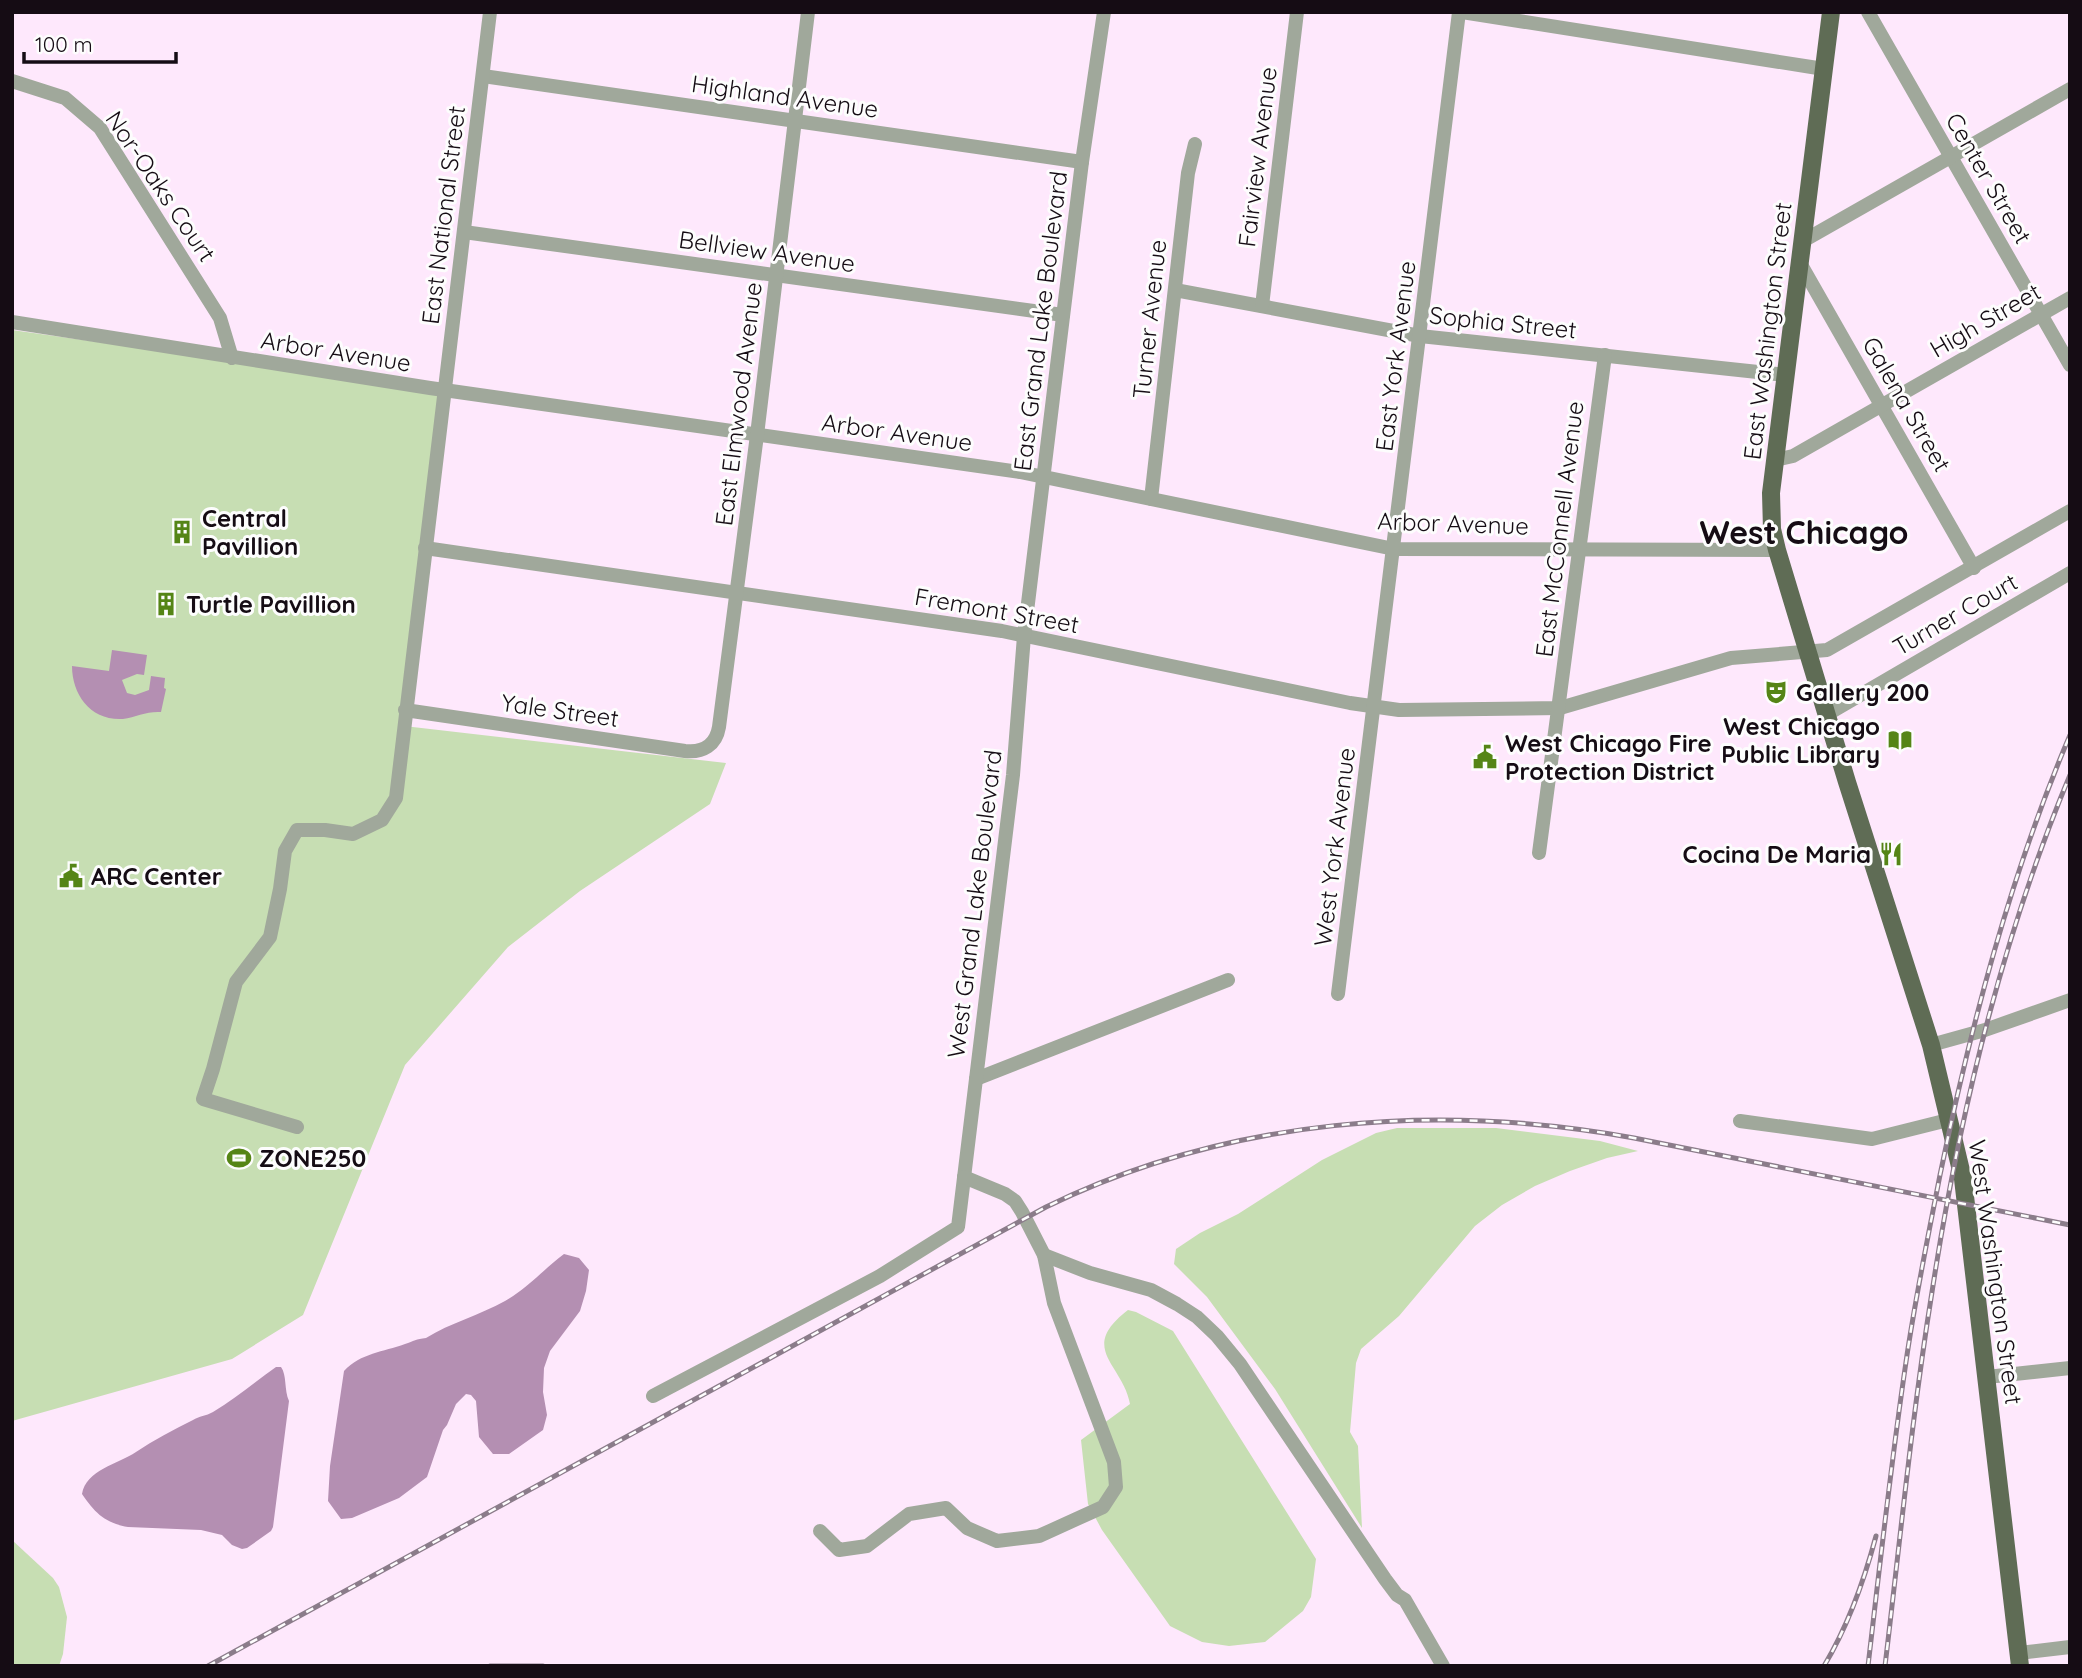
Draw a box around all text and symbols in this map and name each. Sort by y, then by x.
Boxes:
scale bar [24,21,177,65]
text: 100 m [35,31,93,57]
street label: Fairview Avenue [1231,65,1283,249]
street label: Highland Avenue [690,68,880,124]
street label: East National Street [415,104,471,326]
street label: Nor-Oaks Court [100,105,222,267]
street label: Center Street [1939,107,2039,249]
street label: East Grand Lake Boulevard [1007,169,1073,473]
street label: East Washington Street [1736,201,1798,461]
street label: Bellview Avenue [677,224,857,278]
street label: Turner Avenue [1126,238,1172,400]
street label: East York Avenue [1368,259,1422,453]
street label: High Street [1924,276,2046,364]
street label: East Elmwood Avenue [708,280,768,528]
street label: Sophia Street [1428,299,1578,345]
street label: Arbor Avenue [259,324,413,378]
street label: Galena Street [1856,331,1958,477]
street label: East McConnell Avenue [1528,399,1590,659]
street label: Arbor Avenue [820,407,974,457]
place label: Central Pavillion [202,503,298,561]
street label: Arbor Avenue [1377,505,1529,541]
district label: West Chicago [1700,512,1908,552]
building icon: Central Pavillion [168,518,196,546]
street label: Turner Court [1887,566,2023,662]
street label: Fremont Street [913,581,1081,639]
place label: Turtle Pavillion [186,589,356,619]
building icon: Turtle Pavillion [152,590,180,618]
place label: Gallery 200 [1796,677,1929,707]
theatre icon: Gallery 200 [1762,678,1790,706]
street label: Yale Street [499,687,621,733]
place label: West Chicago Public Library [1721,711,1880,769]
library icon: West Chicago Public Library [1886,726,1914,754]
place label: West Chicago Fire Protection District [1505,728,1715,786]
public building icon: West Chicago Fire Protection District [1471,743,1499,771]
street label: West York Avenue [1307,746,1361,948]
street label: West Grand Lake Boulevard [940,748,1008,1060]
place label: Cocina De Maria [1683,839,1871,869]
restaurant icon: Cocina De Maria [1877,840,1905,868]
place label: ARC Center [91,861,222,891]
public building icon: ARC Center [57,862,85,890]
street label: West Washington Street [1963,1138,2029,1406]
place label: ZONE250 [259,1143,366,1173]
sports icon: ZONE250 [225,1144,253,1172]

